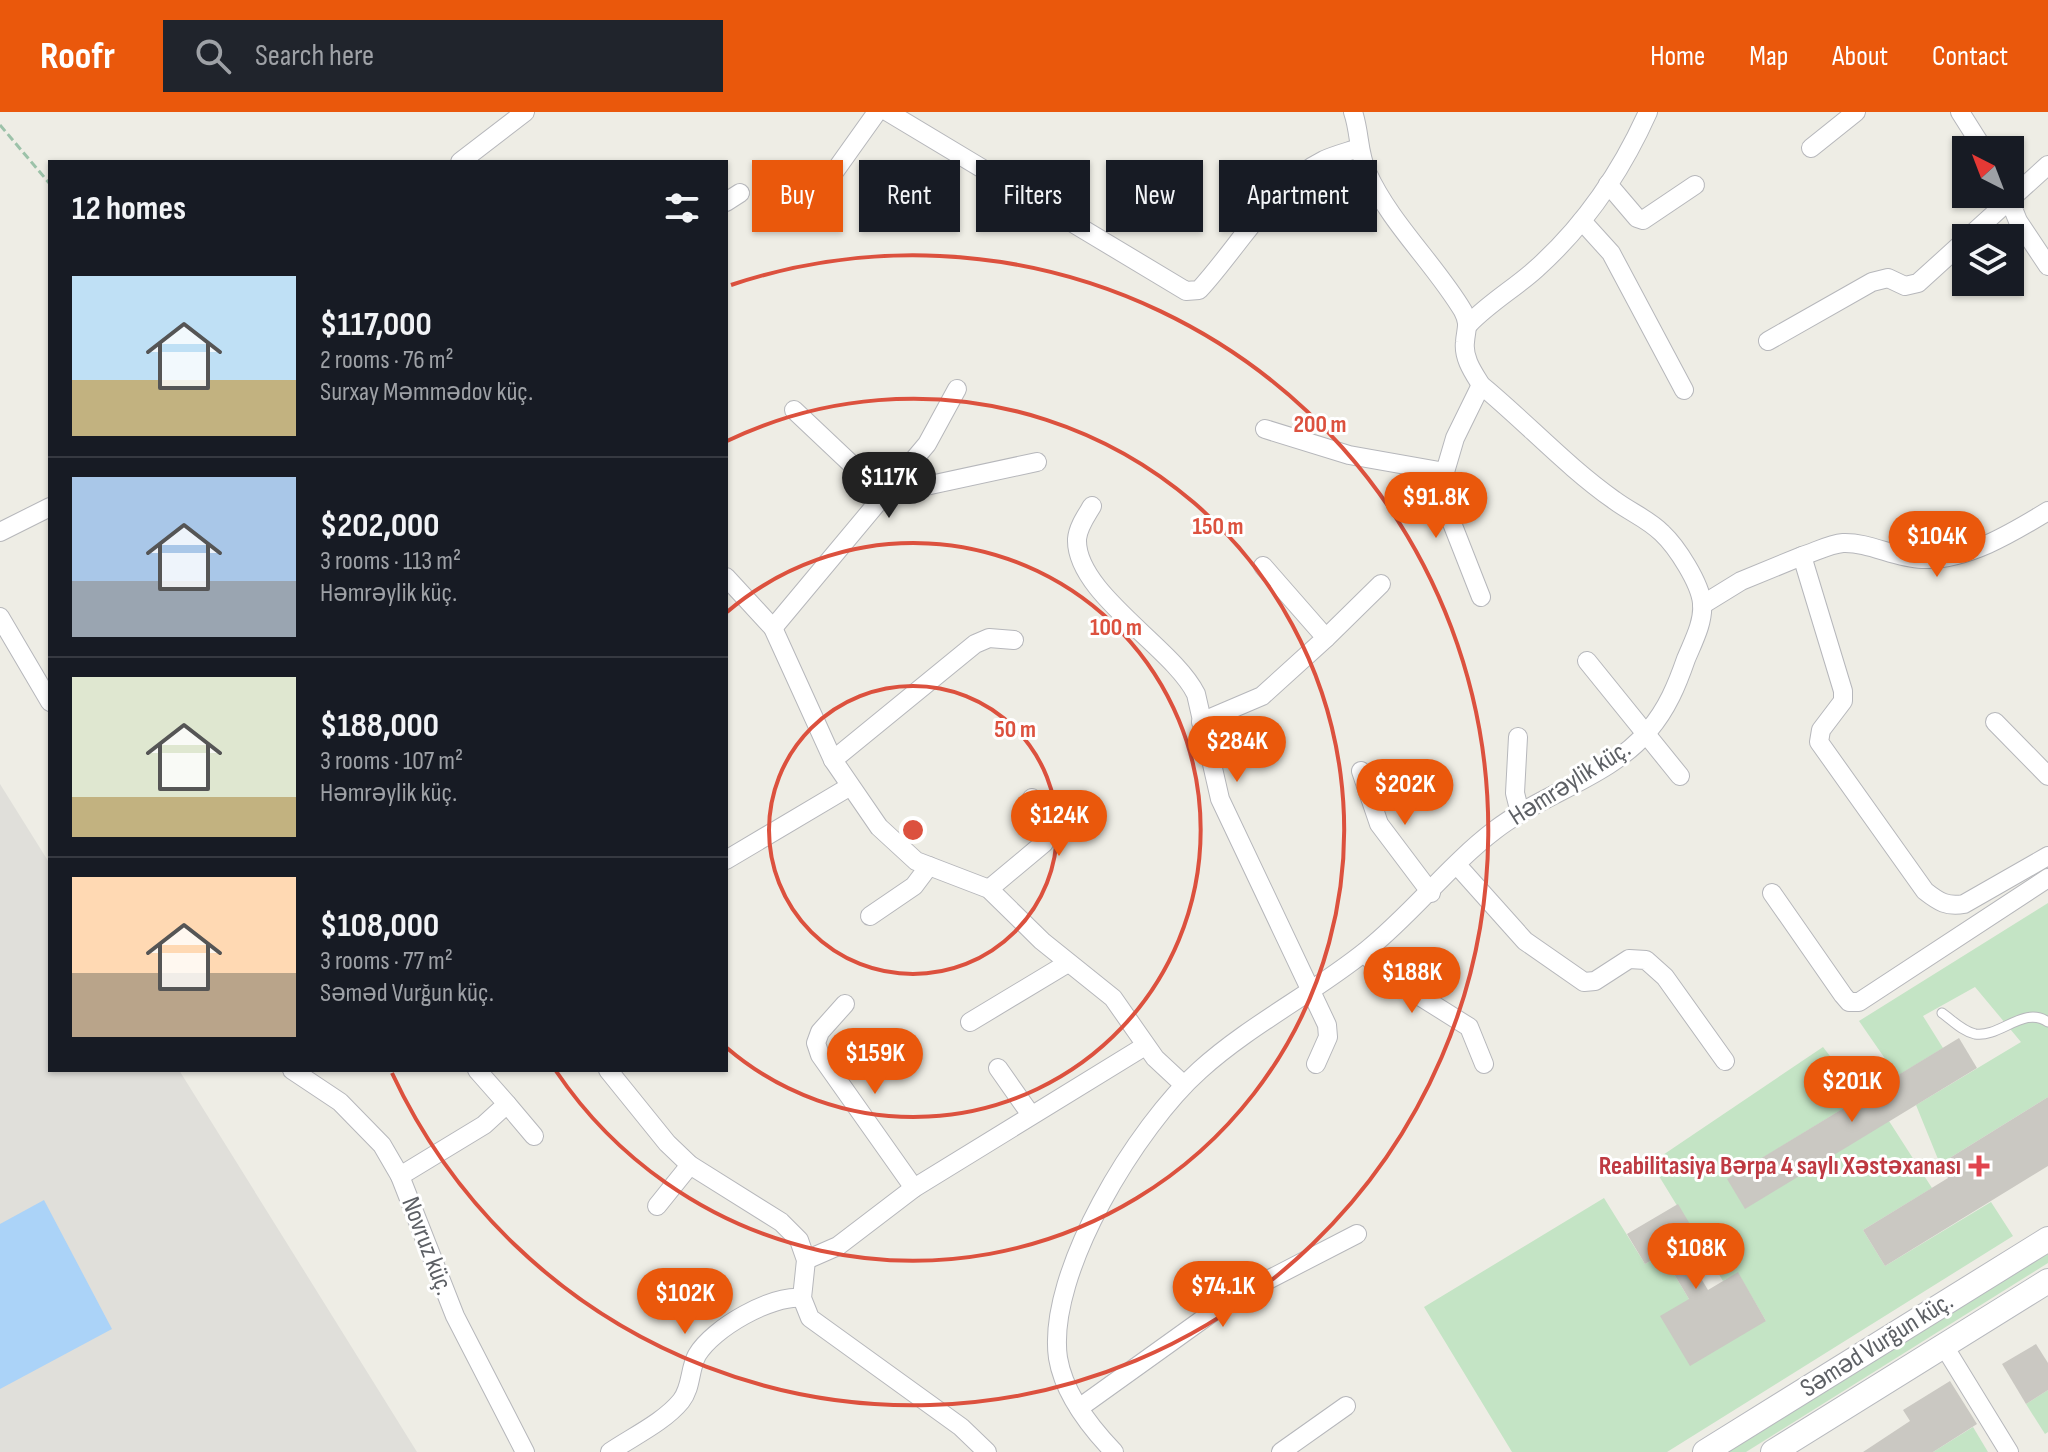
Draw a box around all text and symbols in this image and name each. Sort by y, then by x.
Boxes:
search box [163,20,723,92]
text: Roofr [40,34,115,79]
icon: search [191,34,235,78]
text: Search here [255,38,374,74]
text: Home [1650,40,1705,73]
text: Map [1749,40,1788,73]
text: About [1832,40,1888,73]
text: Contact [1932,40,2008,73]
north arrow [1952,136,2024,208]
map controls [1952,136,2024,296]
chip: Buy [752,160,843,232]
chip: Rent [859,160,960,232]
chip: Filters [976,160,1090,232]
chip: New [1106,160,1203,232]
chip: Apartment [1219,160,1377,232]
icon: filters [660,186,704,230]
text: 12 homes [72,188,186,229]
button: layers [1952,224,2024,296]
text: $117,000 [320,304,432,345]
icon: home [136,308,232,404]
text: 2 rooms · 76 m² [320,345,454,376]
text: Surxay Məmmədov küç. [320,377,533,408]
text: 200 m [1293,410,1347,439]
pin: $117K [833,452,945,520]
text: $117K [860,462,918,493]
pin: $91.8K [1371,472,1501,540]
text: $91.8K [1402,482,1470,513]
text: $202,000 [320,505,439,546]
icon: home [136,509,232,605]
pin: $104K [1881,511,1993,579]
text: 150 m [1192,512,1244,541]
text: $104K [1907,521,1967,552]
text: 3 rooms · 113 m² [320,546,461,577]
text: Həmrəylik küç. [320,578,457,609]
text: 100 m [1090,613,1142,642]
text: $188,000 [320,705,439,746]
icon: home [136,709,232,805]
text: 50 m [994,715,1036,744]
pin: $284K [1181,716,1293,784]
text: $284K [1206,726,1268,757]
street label: Həmrəylik küç. [1504,733,1636,833]
text: 3 rooms · 107 m² [320,746,463,777]
pin: $202K [1349,759,1461,827]
text: $202K [1374,769,1436,800]
text: Həmrəylik küç. [320,778,457,809]
pin: $124K [1003,790,1115,858]
text: $124K [1029,800,1089,831]
centre of rings [899,816,927,844]
text: $108,000 [320,905,439,946]
icon: home [136,909,232,1005]
text: 3 rooms · 77 m² [320,946,453,977]
pin: $188K [1356,947,1468,1015]
text: $188K [1382,957,1442,988]
text: Səməd Vurğun küç. [320,978,494,1009]
pin: $159K [819,1028,931,1096]
text: $159K [845,1038,905,1069]
pin: $201K [1796,1056,1908,1124]
text: $201K [1822,1066,1882,1097]
place label: Reabilitasiya Bәrpa 4 saylı Xəstəxanası [1599,1151,1961,1182]
marker: Reabilitasiya Bәrpa 4 saylı Xəstəxanası [1968,1155,1990,1177]
street label: Novruz küç. [394,1193,460,1299]
pin: $108K [1640,1223,1752,1291]
text: $108K [1666,1233,1726,1264]
pin: $74.1K [1158,1261,1288,1329]
pin: $102K [629,1268,741,1336]
text: $74.1K [1191,1271,1255,1302]
text: $102K [655,1278,715,1309]
street label: Səməd Vurğun küç. [1795,1286,1959,1404]

